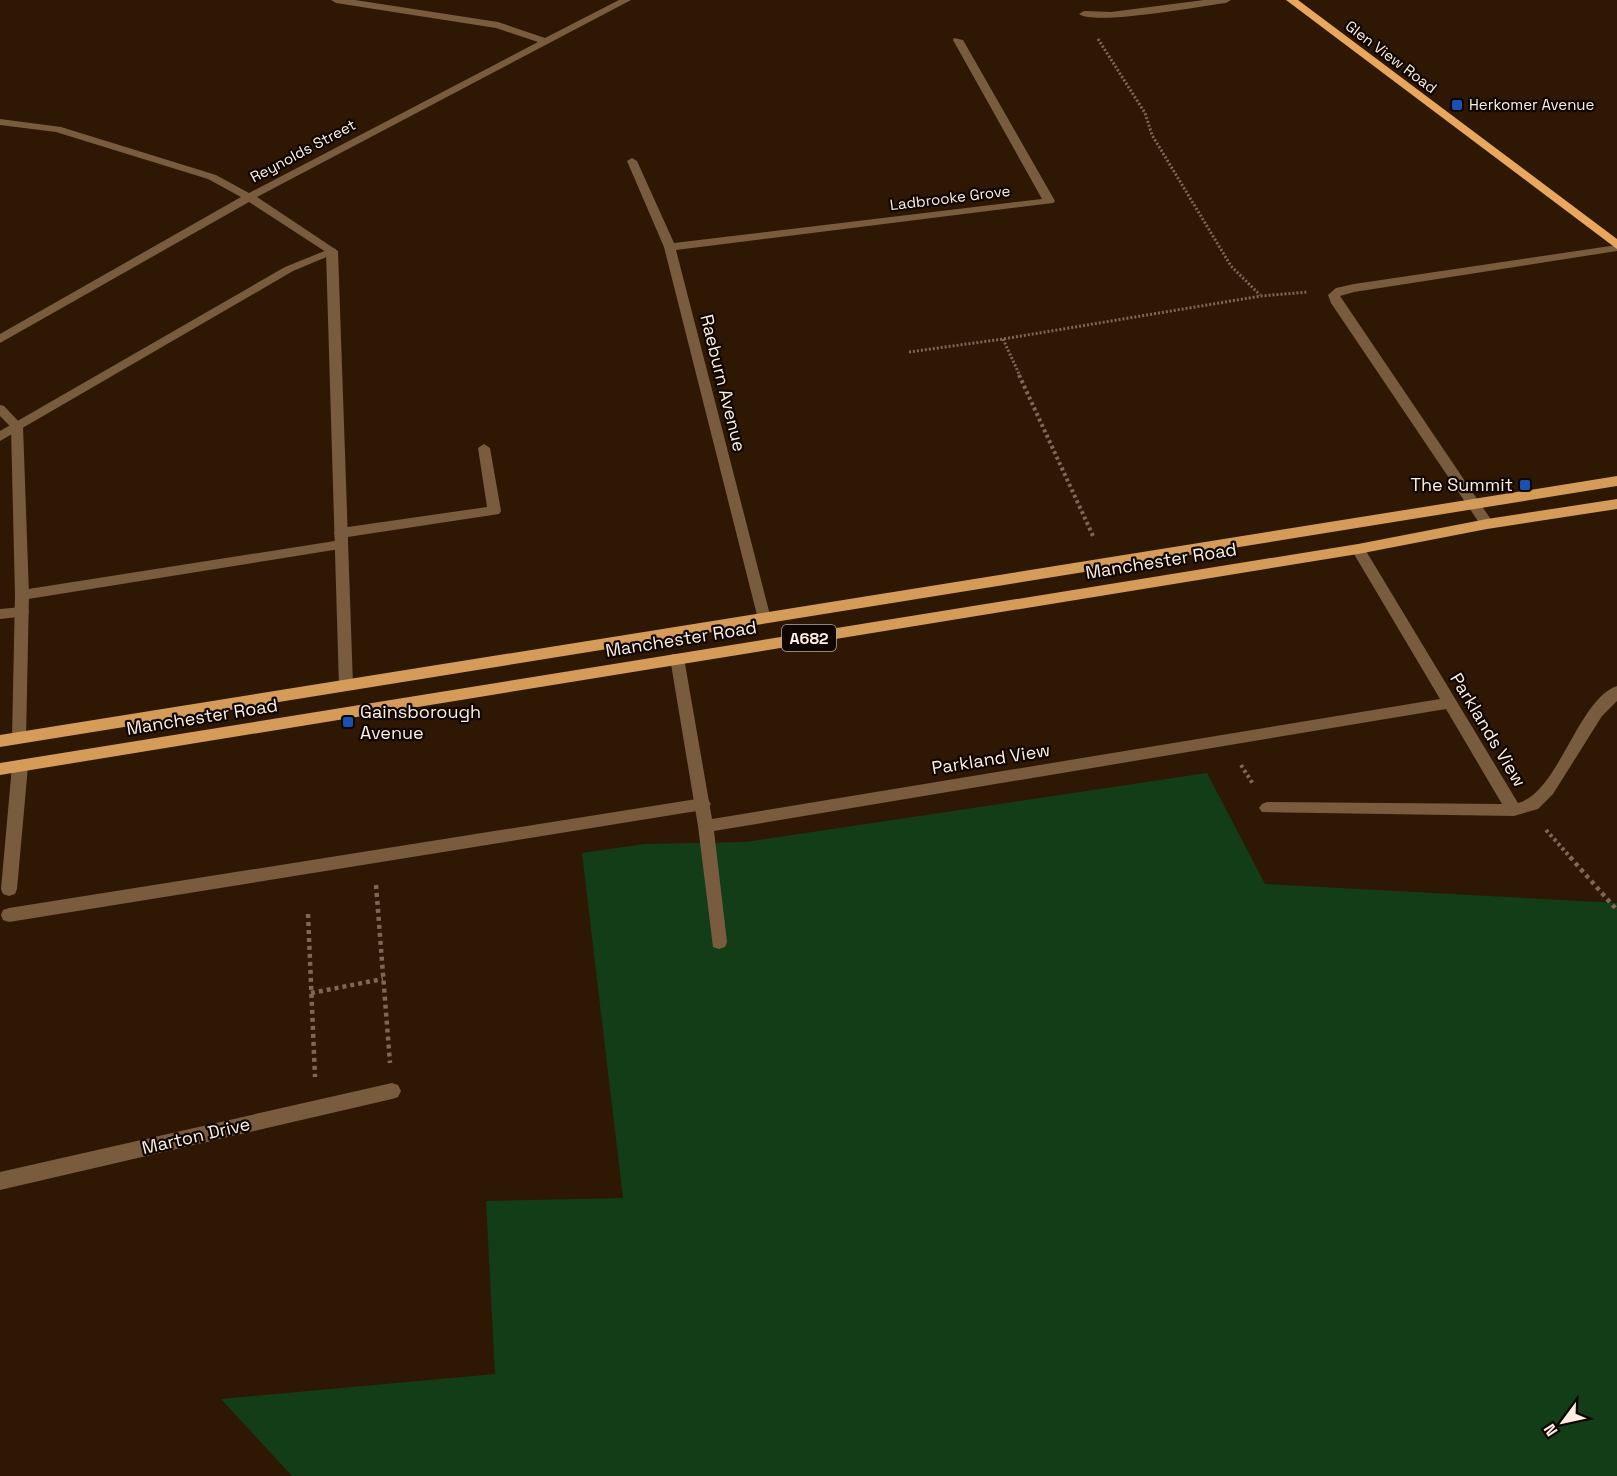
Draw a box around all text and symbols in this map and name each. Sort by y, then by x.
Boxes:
street label: Glen View Road [1342,16,1441,97]
place label: Herkomer Avenue [1469,95,1595,114]
marker: Herkomer Avenue [1450,98,1464,112]
street label: Reynolds Street [247,115,359,186]
street label: Ladbrooke Grove [889,181,1011,214]
street label: Raeburn Avenue [695,312,752,454]
place label: The Summit [1410,473,1513,496]
marker: The Summit [1518,478,1532,492]
street label: Manchester Road [1084,537,1238,584]
street label: Manchester Road [604,615,758,662]
road number: A682 [782,625,836,651]
street label: Parklands View [1445,668,1532,791]
street label: Manchester Road [125,693,279,740]
place label: Gainsborough Avenue [360,700,481,744]
marker: Gainsborough Avenue [341,715,355,729]
street label: Parkland View [930,738,1052,779]
street label: Marton Drive [139,1112,252,1159]
north arrow [1533,1392,1593,1452]
text: N [1539,1420,1563,1440]

